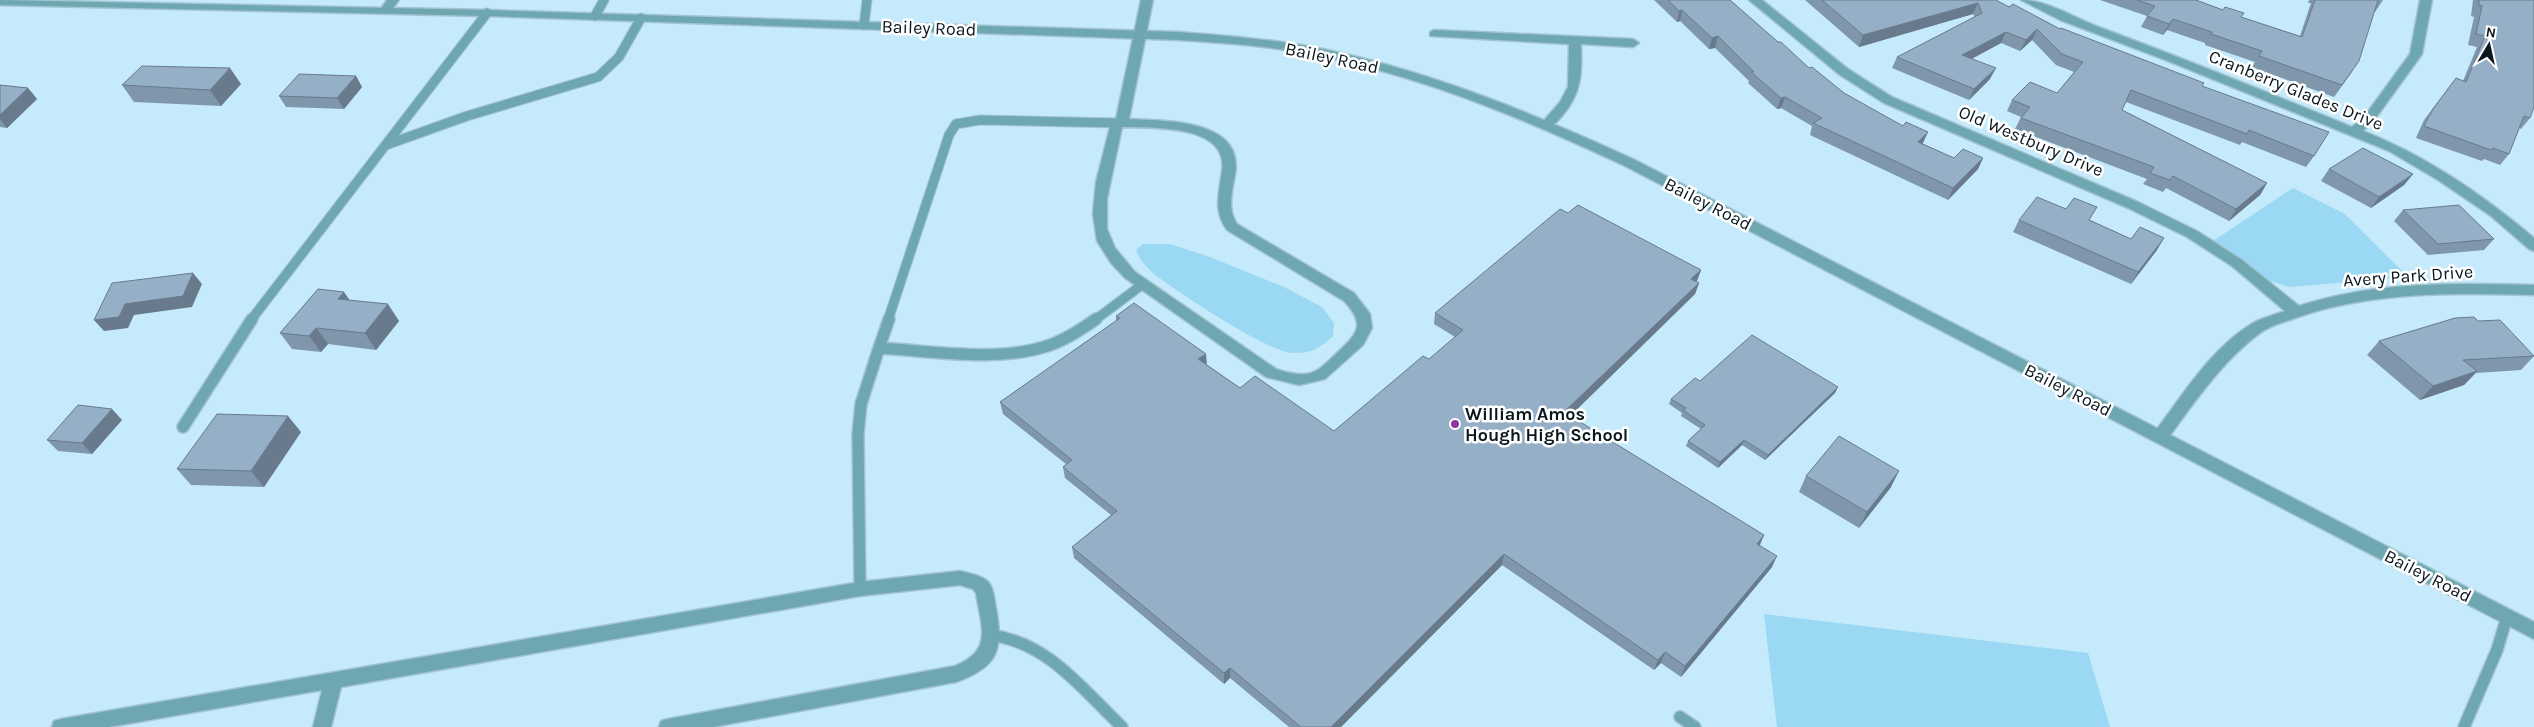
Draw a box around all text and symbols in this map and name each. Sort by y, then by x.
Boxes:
street label: Bailey Road [881,15,977,41]
north arrow [2464,20,2514,70]
text: N [2485,23,2497,42]
street label: Bailey Road [1283,37,1381,79]
street label: Cranberry Glades Drive [2206,45,2386,135]
street label: Old Westbury Drive [1955,101,2107,181]
street label: Bailey Road [1661,173,1755,235]
street label: Avery Park Drive [2342,260,2474,292]
street label: Bailey Road [2021,359,2115,421]
place label: William Amos Hough High School [1465,403,1628,446]
marker: William Amos Hough High School [1449,418,1461,430]
street label: Bailey Road [2381,545,2475,607]

